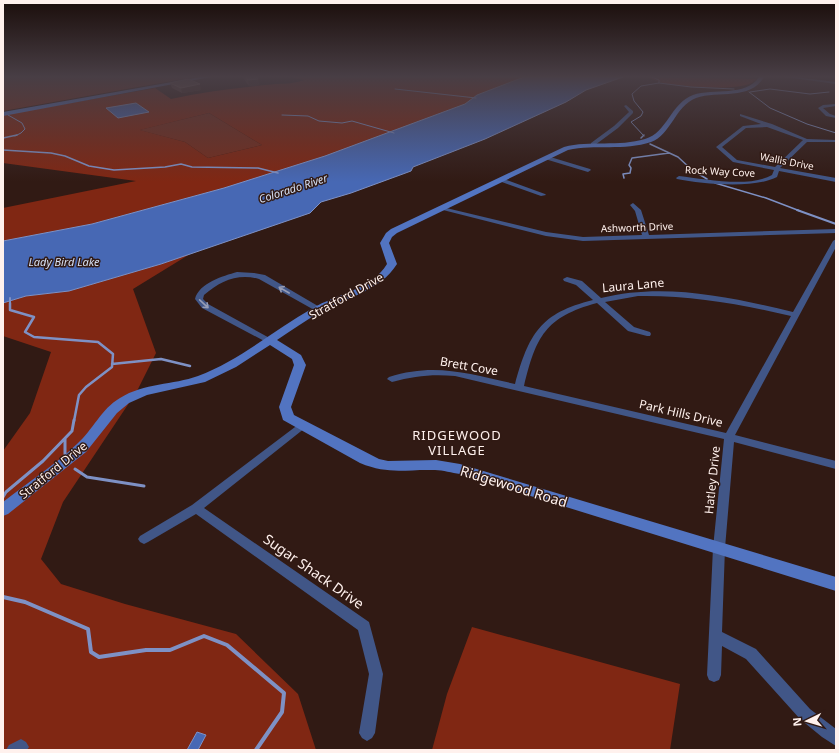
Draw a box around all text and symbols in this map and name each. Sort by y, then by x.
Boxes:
street label: Wallis Drive [759,149,815,173]
street label: Rock Way Cove [685,162,756,180]
water label: Colorado River [257,170,330,206]
street label: Ashworth Drive [601,219,674,235]
water label: Lady Bird Lake [29,254,100,269]
street label: Stratford Drive [306,268,387,324]
street label: Laura Lane [601,274,665,296]
one-way arrow [278,286,290,294]
one-way arrow [199,299,209,308]
street label: Brett Cove [439,353,500,379]
street label: Park Hills Drive [638,395,725,431]
district label: RIDGEWOOD VILLAGE [412,426,502,459]
street label: Stratford Drive [15,437,91,503]
street label: Hatley Drive [700,445,724,515]
street label: Ridgewood Road [458,461,570,511]
street label: Sugar Shack Drive [260,529,368,613]
north arrow [787,701,827,741]
text: N [789,717,804,727]

